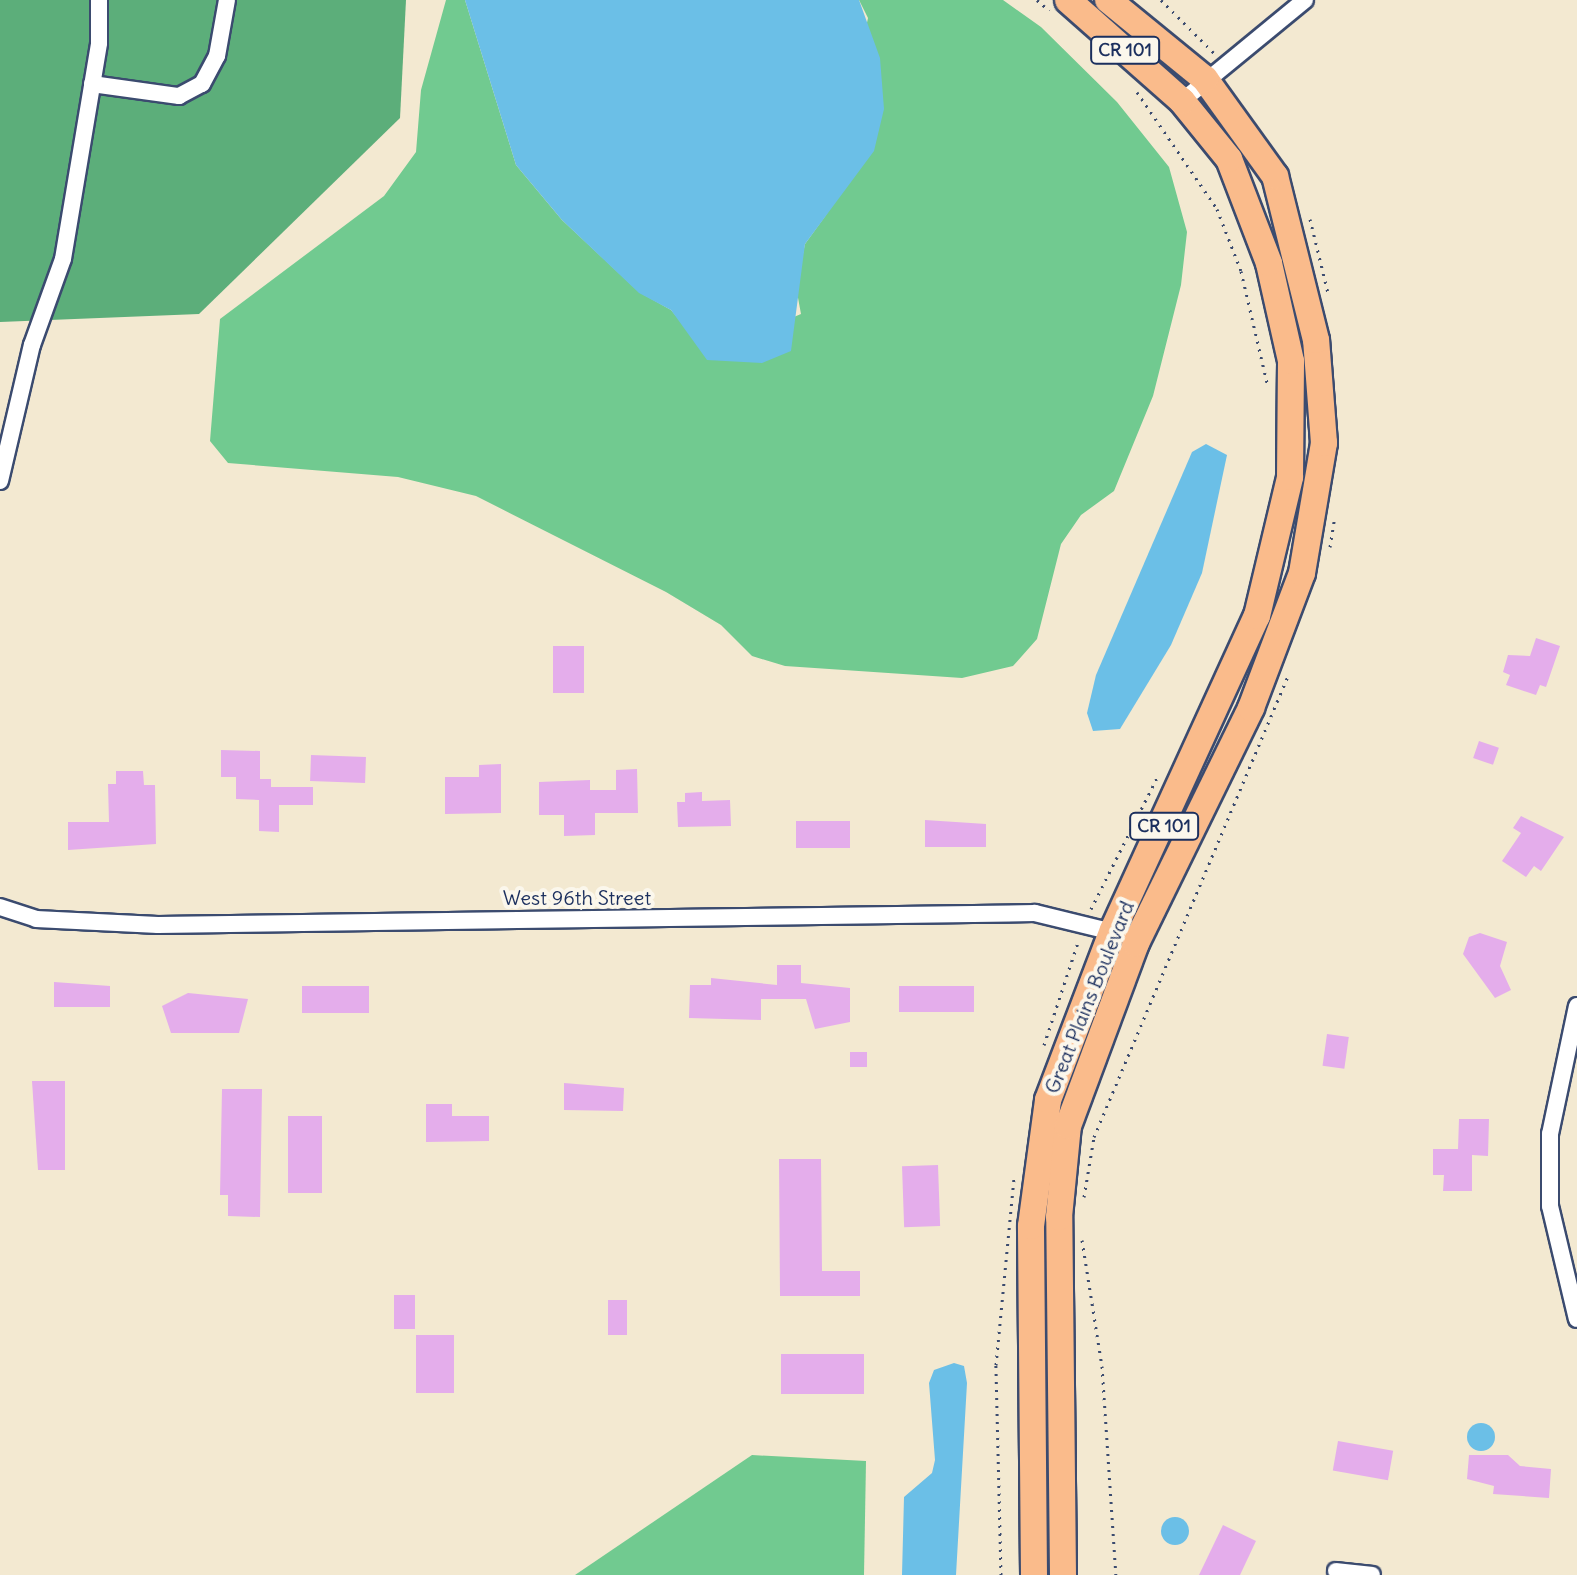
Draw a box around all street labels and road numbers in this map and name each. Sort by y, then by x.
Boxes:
road number: CR 101 [1089,36,1161,64]
road number: CR 101 [1128,812,1200,840]
street label: West 96th Street [503,885,651,909]
street label: Great Plains Boulevard [1039,897,1139,1097]

